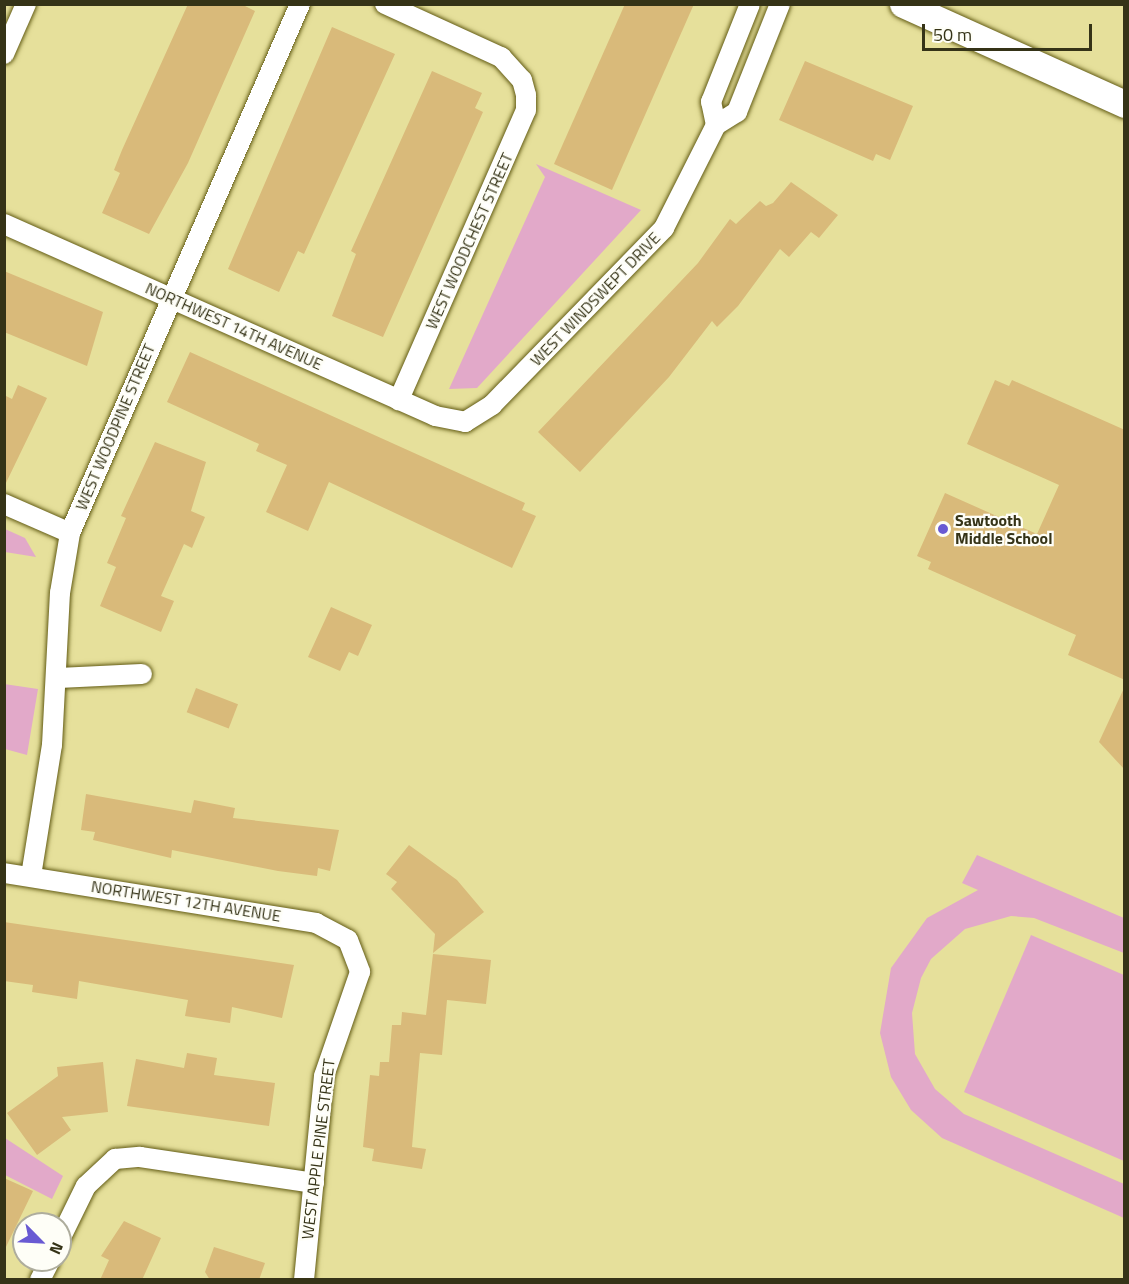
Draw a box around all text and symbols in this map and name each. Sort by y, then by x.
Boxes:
scale bar [925,12,1094,50]
text: 50 m [933,21,972,48]
street label: WEST WOODCHEST STREET [421,150,517,332]
street label: WEST WINDSWEPT DRIVE [526,228,664,370]
street label: NORTHWEST 14TH AVENUE [143,278,325,374]
street label: WEST WOODPINE STREET [71,341,159,513]
place label: Sawtooth Middle School [955,510,1052,548]
marker: Sawtooth Middle School [936,522,950,536]
street label: NORTHWEST 12TH AVENUE [90,877,282,925]
street label: WEST APPLE PINE STREET [297,1058,339,1240]
north arrow [12,1212,72,1272]
text: N [43,1239,70,1258]

